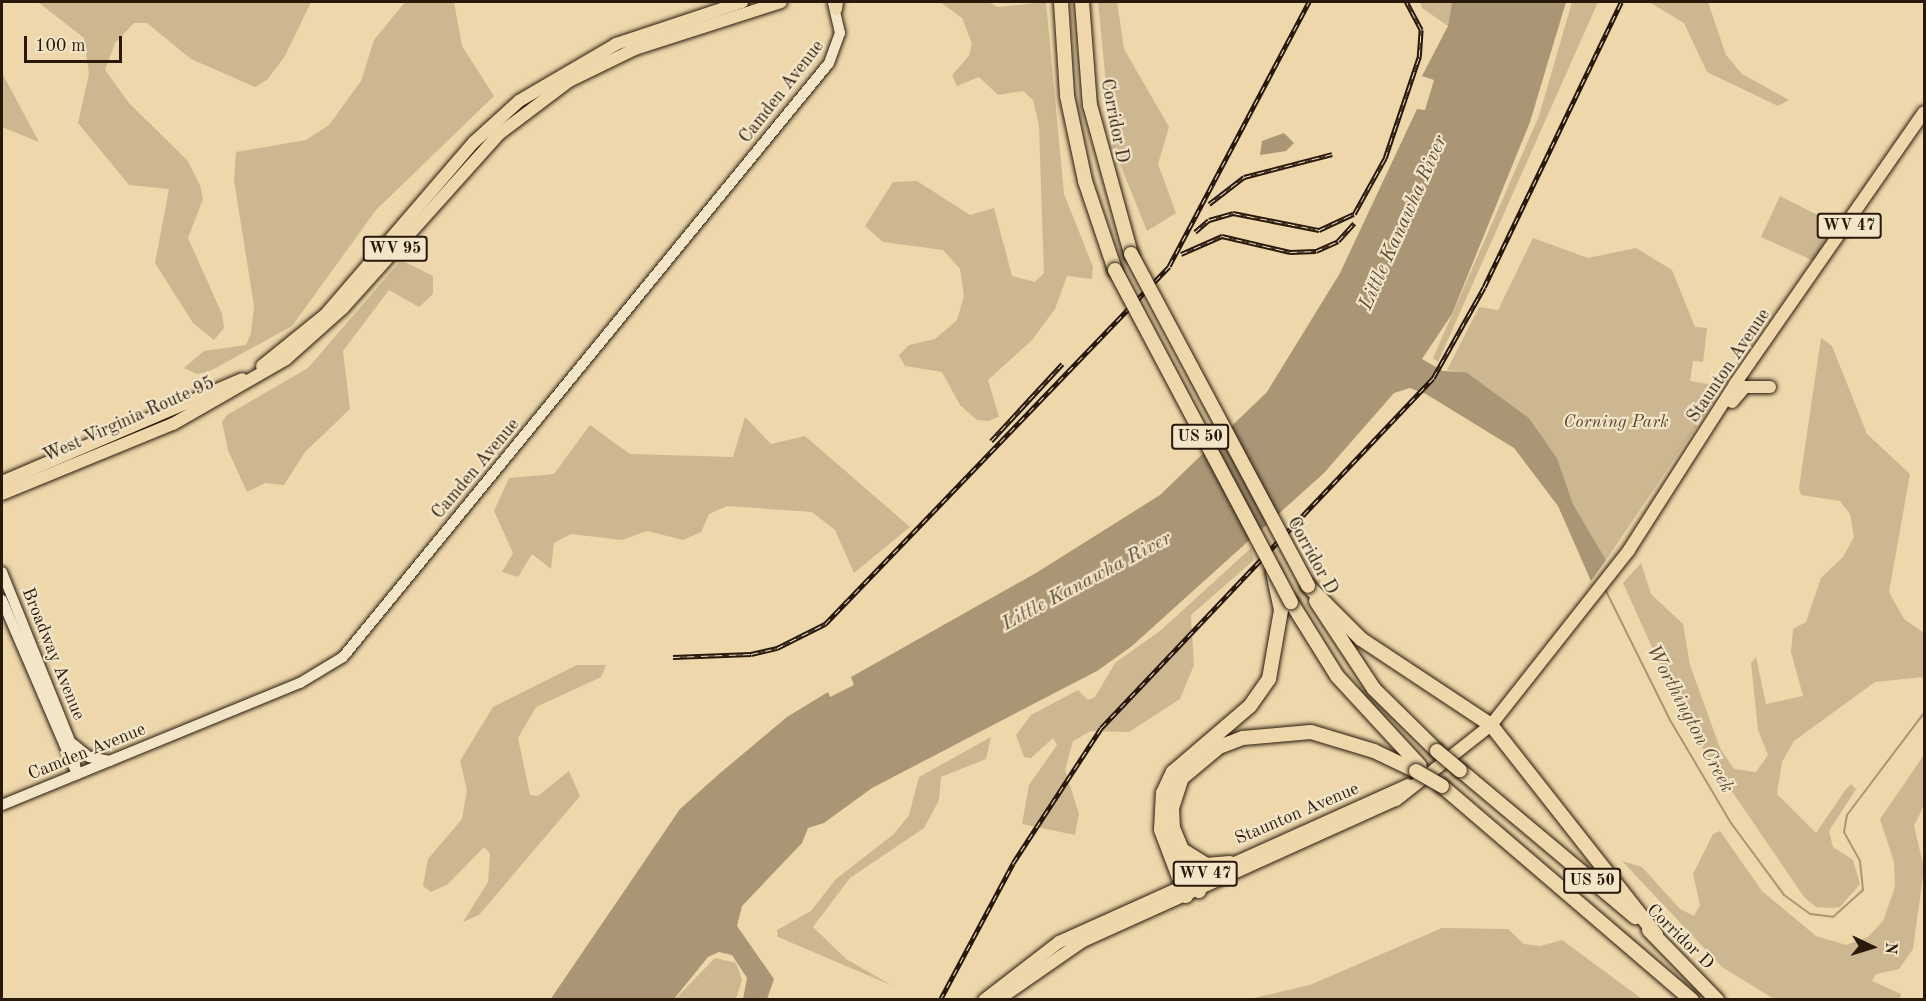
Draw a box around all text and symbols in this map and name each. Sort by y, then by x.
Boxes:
scale bar [27,24,124,62]
street label: Camden Avenue [735,36,829,148]
text: 100 m [35,37,86,55]
street label: Corridor D [1095,77,1133,165]
water label: Little Kanawha River [1355,132,1453,314]
road number: WV 47 [1816,213,1882,239]
road number: WV 95 [362,236,428,262]
street label: Staunton Avenue [1683,305,1775,427]
street label: West Virginia Route 95 [40,372,218,468]
park label: Corning Park [1563,411,1669,433]
street label: Camden Avenue [428,414,524,524]
road number: US 50 [1170,424,1230,450]
street label: Corridor D [1282,513,1342,599]
water label: Little Kanawha River [998,527,1176,637]
street label: Broadway Avenue [17,585,89,723]
water label: Worthington Creek [1640,641,1738,797]
street label: Camden Avenue [25,719,149,785]
street label: Staunton Avenue [1232,778,1362,850]
road number: WV 47 [1172,861,1238,887]
road number: US 50 [1562,868,1622,894]
street label: Corridor D [1642,900,1718,974]
north arrow [1842,917,1902,977]
text: N [1882,942,1898,955]

